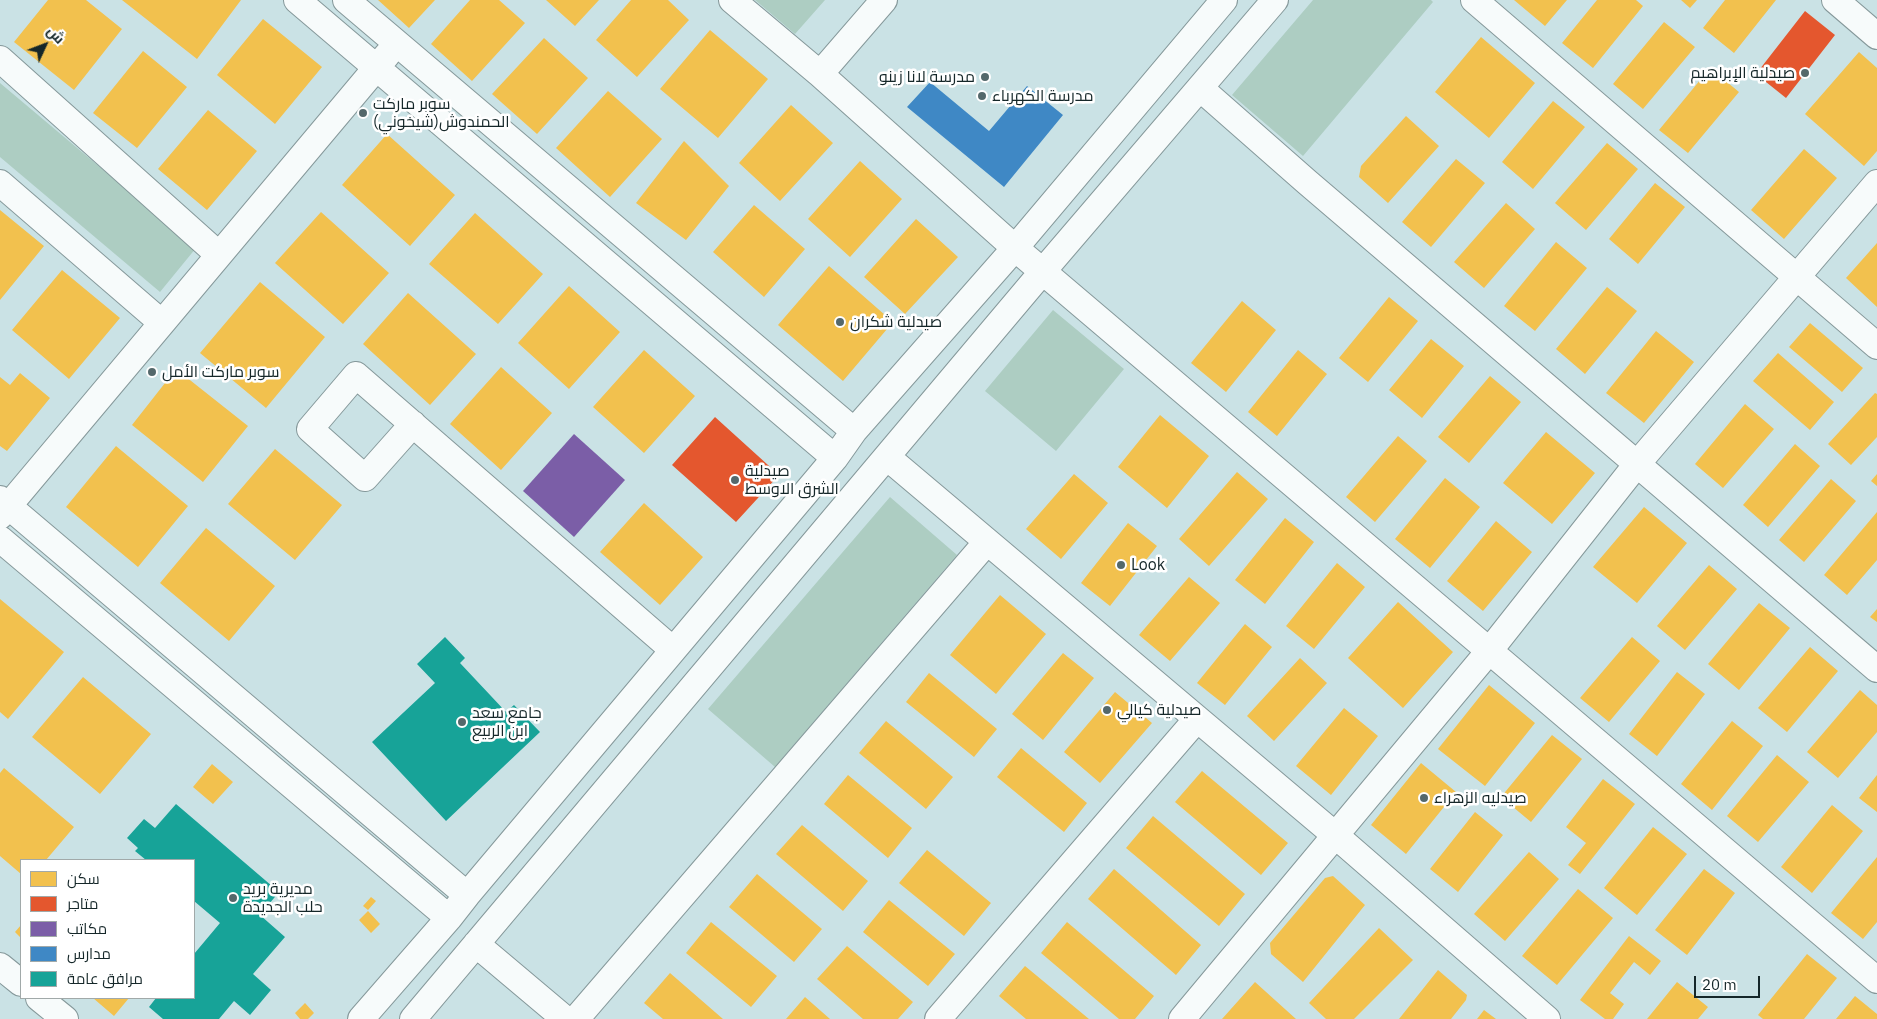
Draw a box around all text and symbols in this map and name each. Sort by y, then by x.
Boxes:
north arrow [20,20,70,70]
text: ش [43,22,69,47]
place label: صيدلية الإبراهيم [1691,63,1795,83]
place label: مدرسة لانا زينو [879,67,975,87]
marker: صيدلية الإبراهيم [1799,67,1811,79]
marker: مدرسة لانا زينو [979,71,991,83]
place label: مدرسة الكهرباء [992,86,1094,106]
marker: مدرسة الكهرباء [976,90,988,102]
place label: سوبر ماركت الحمندوش(شيخوني) [373,94,509,132]
marker: سوبر ماركت الحمندوش(شيخوني) [357,107,369,119]
place label: صيدلية شكران [850,312,942,332]
marker: صيدلية شكران [834,316,846,328]
place label: سوبر ماركت الأمل [162,362,279,382]
marker: سوبر ماركت الأمل [146,366,158,378]
place label: صيدلية الشرق الاوسط [745,461,839,499]
marker: صيدلية الشرق الاوسط [729,474,741,486]
place label: Look [1131,555,1165,575]
marker: Look [1115,559,1127,571]
place label: صيدلية كيالي [1117,700,1201,720]
place label: جامع سعد ابن الربيع [472,703,542,741]
marker: صيدلية كيالي [1101,704,1113,716]
marker: جامع سعد ابن الربيع [456,716,468,728]
place label: صيدليه الزهراء [1434,788,1527,808]
marker: صيدليه الزهراء [1418,792,1430,804]
legend [20,859,195,999]
text: سكن [67,869,100,888]
place label: مديرية بريد حلب الجديدة [243,879,323,917]
marker: مديرية بريد حلب الجديدة [227,892,239,904]
text: متاجر [67,894,98,913]
text: مكاتب [67,919,107,938]
text: مدارس [67,944,111,963]
scale bar [1697,966,1763,998]
text: مرافق عامة [67,969,143,988]
text: 20 m [1702,975,1737,994]

